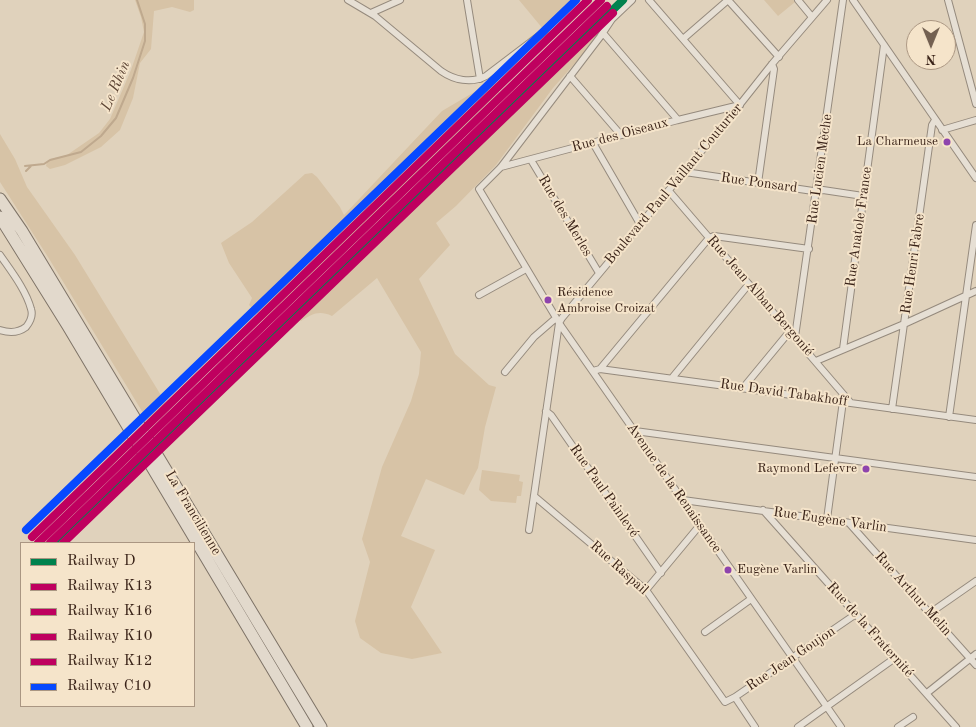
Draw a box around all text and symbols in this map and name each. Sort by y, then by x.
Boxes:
north arrow [906,20,956,70]
text: N [926,52,936,66]
water label: Le Rhin [97,58,135,114]
street label: Boulevard Paul Vaillant Couturier [602,100,746,268]
street label: Rue Lucien Mèche [804,113,836,225]
street label: Rue des Oiseaux [570,114,670,156]
place label: La Charmeuse [857,134,938,150]
marker: La Charmeuse [942,137,952,147]
street label: Rue Anatole France [842,166,876,288]
street label: Rue Ponsard [720,169,798,197]
street label: Rue des Merles [534,172,596,260]
street label: Rue Henri Fabre [898,213,928,315]
street label: Rue Jean Alban Bergonié [703,232,817,360]
place label: Résidence Ambroise Croizat [557,285,655,316]
marker: Résidence Ambroise Croizat [543,295,553,305]
street label: Rue David Tabakhoff [719,376,849,410]
street label: Avenue de la Renaissance [623,420,725,556]
street label: Rue Paul Painlevé [566,441,642,541]
place label: Raymond Lefevre [757,461,857,477]
marker: Raymond Lefevre [861,464,871,474]
street label: La Francilienne [161,468,225,558]
street label: Rue Eugène Varlin [772,504,888,536]
street label: Rue Raspail [586,537,652,599]
legend [20,542,195,707]
street label: Rue Arthur Melin [871,549,955,639]
text: Railway D [67,554,135,569]
place label: Eugène Varlin [737,562,817,578]
marker: Eugène Varlin [723,565,733,575]
text: Railway K13 [67,579,152,594]
street label: Rue de la Fraternité [823,579,917,681]
text: Railway K16 [67,604,152,619]
street label: Rue Jean Goujon [743,623,839,695]
text: Railway K10 [67,629,152,644]
text: Railway K12 [67,654,152,669]
text: Railway C10 [67,679,151,694]

